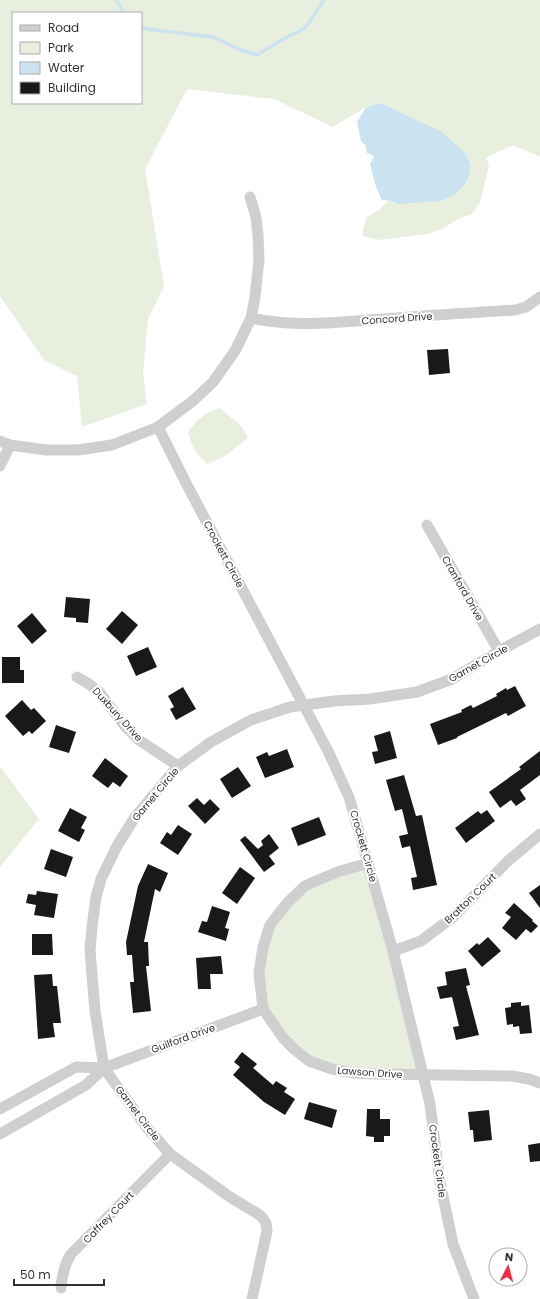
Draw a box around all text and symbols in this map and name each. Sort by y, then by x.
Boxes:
legend [12,12,142,104]
text: Road [48,19,79,36]
text: Park [48,39,75,56]
text: Water [48,59,85,76]
text: Building [48,79,96,96]
street label: Concord Drive [361,309,433,328]
street label: Crockett Circle [200,518,248,590]
street label: Cranford Drive [438,553,487,623]
street label: Garnet Circle [446,641,511,686]
street label: Duxbury Drive [89,684,146,745]
street label: Garnet Circle [128,764,182,824]
street label: Crockett Circle [346,809,381,884]
street label: Bratton Court [441,869,500,927]
street label: Guilford Drive [149,1020,217,1057]
street label: Lawson Drive [337,1063,403,1082]
street label: Garnet Circle [112,1083,163,1144]
street label: Crockett Circle [425,1123,450,1199]
street label: Caffrey Court [80,1188,137,1247]
north arrow [488,1247,528,1287]
text: N [504,1249,514,1265]
scale bar [14,1261,104,1287]
text: 50 m [20,1266,51,1283]

